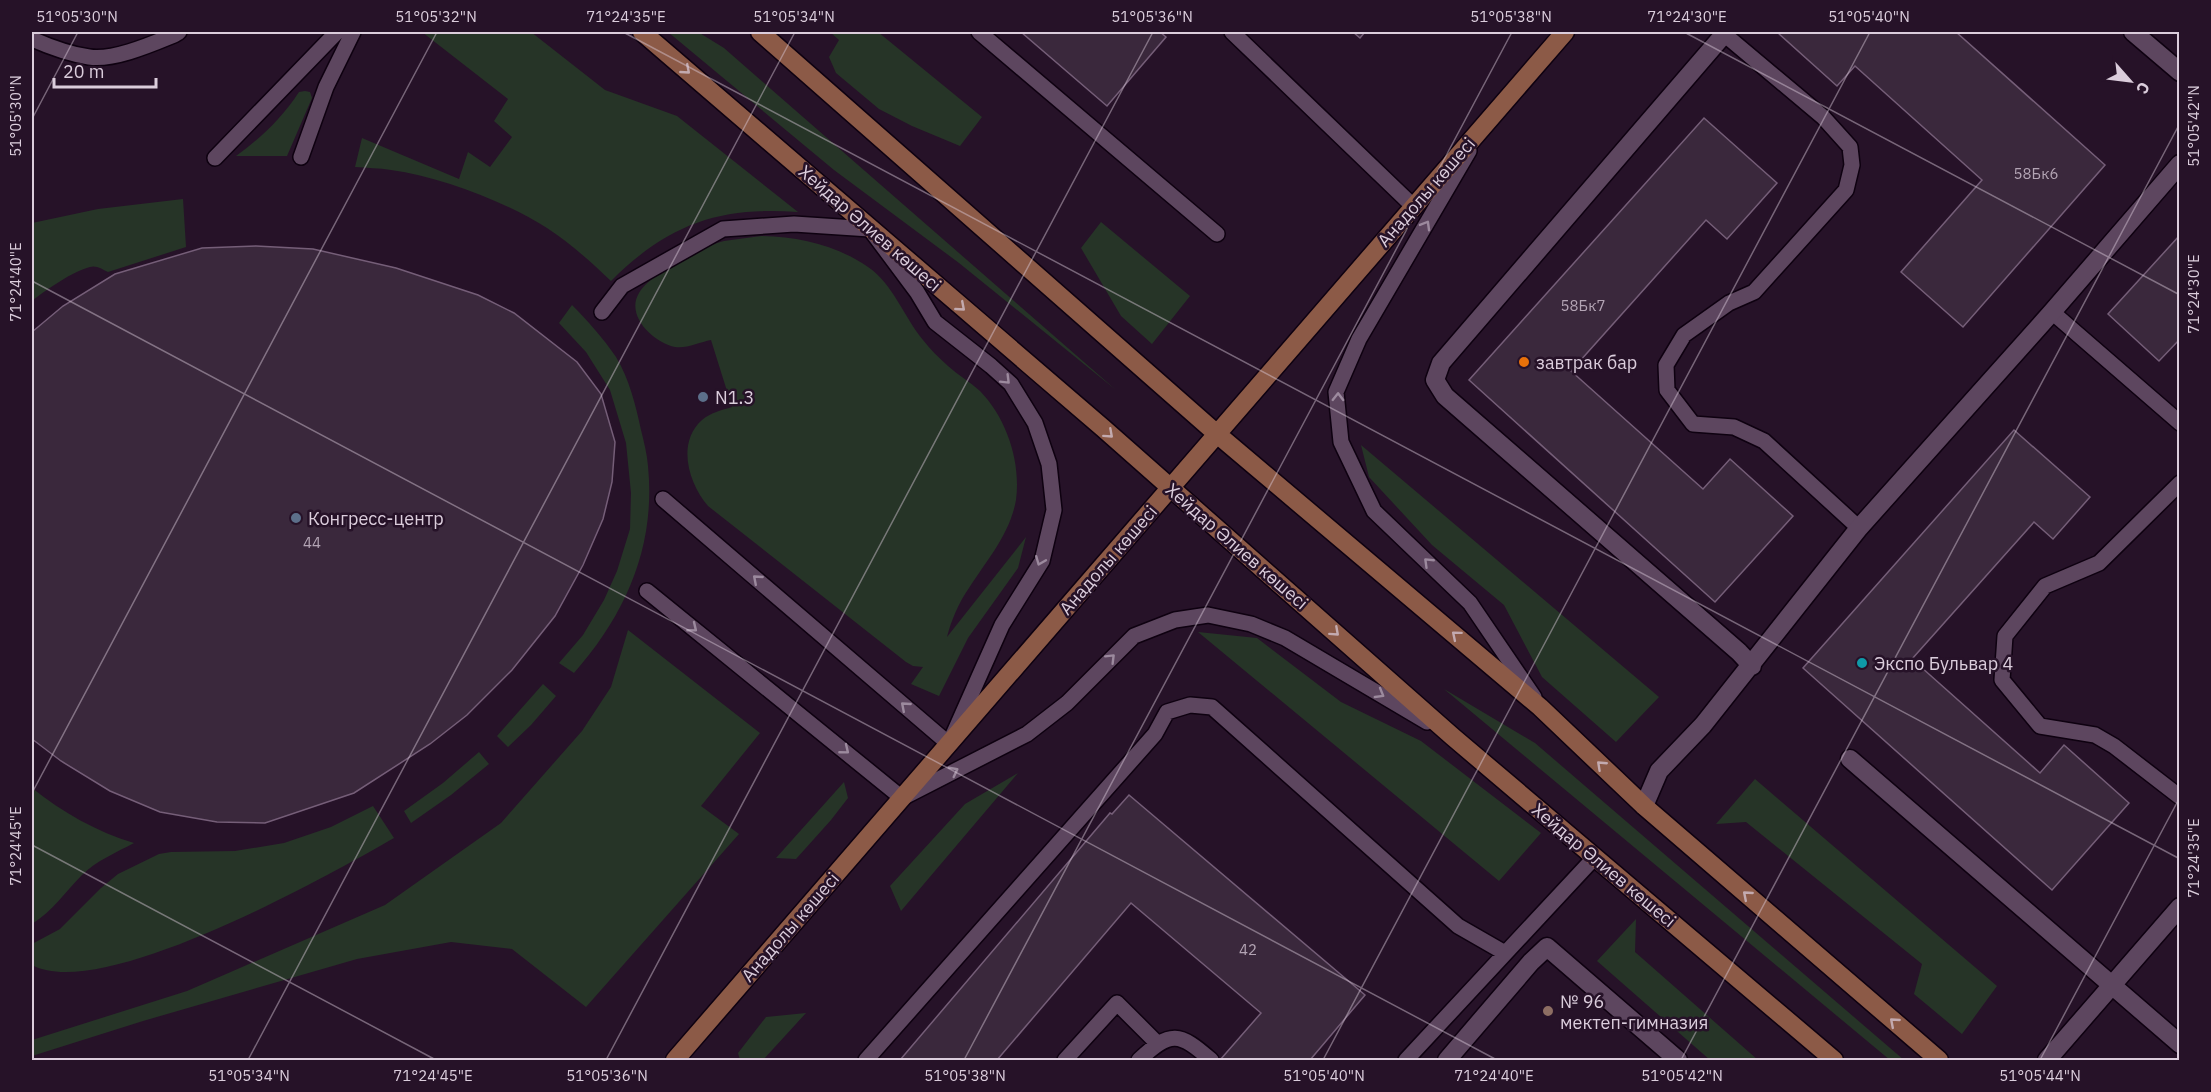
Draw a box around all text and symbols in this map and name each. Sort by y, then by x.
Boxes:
text: 51°05'30"N [36,7,118,26]
text: 51°05'32"N [395,7,477,26]
text: 71°24'35"E [586,7,666,26]
text: 51°05'34"N [753,7,835,26]
text: 51°05'36"N [1111,7,1193,26]
text: 51°05'38"N [1470,7,1552,26]
text: 71°24'30"E [1647,7,1727,26]
text: 51°05'40"N [1828,7,1910,26]
scale bar [54,51,156,89]
north arrow [2100,51,2160,111]
text: 20 m [63,60,105,83]
one-way arrow [679,63,690,74]
text: 51°05'30"N [6,75,25,157]
text: С [2132,79,2155,97]
text: 51°05'42"N [2184,85,2203,167]
street label: Анадолы көшесі [1372,132,1480,252]
street label: Хейдар Әлиев көшесі [794,160,946,296]
house number: 58Бк6 [2014,164,2058,183]
one-way arrow [1418,221,1430,231]
text: 71°24'40"E [6,242,25,322]
text: 71°24'30"E [2184,254,2203,334]
house number: 58Бк7 [1561,296,1605,315]
one-way arrow [954,299,965,310]
place label: завтрак бар [1536,351,1637,374]
marker: завтрак бар [1517,355,1531,369]
one-way arrow [999,373,1010,383]
place label: N1.3 [715,386,754,409]
marker: N1.3 [696,390,710,404]
one-way arrow [1332,393,1344,402]
one-way arrow [1102,427,1113,438]
street label: Хейдар Әлиев көшесі [1161,478,1313,614]
street label: Анадолы көшесі [1054,500,1162,620]
place label: Конгресс-центр [308,507,444,530]
marker: Конгресс-центр [289,511,303,525]
house number: 44 [303,533,321,552]
one-way arrow [1035,555,1047,566]
one-way arrow [1424,558,1434,569]
one-way arrow [753,575,764,586]
one-way arrow [686,620,697,631]
one-way arrow [1328,625,1339,636]
one-way arrow [1452,631,1463,642]
place label: Экспо Бульвар 4 [1874,652,2013,675]
one-way arrow [1104,655,1115,666]
marker: Экспо Бульвар 4 [1855,656,1869,670]
one-way arrow [1374,687,1384,698]
one-way arrow [901,702,912,713]
one-way arrow [838,743,849,754]
one-way arrow [1598,761,1608,772]
one-way arrow [948,767,959,778]
street label: Хейдар Әлиев көшесі [1527,798,1681,932]
text: 71°24'45"E [6,806,25,886]
text: 71°24'35"E [2184,818,2203,898]
street label: Анадолы көшесі [736,867,844,987]
one-way arrow [1743,891,1754,902]
house number: 42 [1239,940,1257,959]
place label: № 96 мектеп-гимназия [1560,990,1708,1034]
marker: № 96 мектеп-гимназия [1541,1004,1555,1018]
one-way arrow [1890,1018,1901,1029]
text: 51°05'34"N [208,1066,290,1085]
text: 71°24'45"E [393,1066,473,1085]
text: 51°05'36"N [566,1066,648,1085]
text: 51°05'38"N [924,1066,1006,1085]
text: 51°05'40"N [1283,1066,1365,1085]
text: 71°24'40"E [1454,1066,1534,1085]
text: 51°05'42"N [1641,1066,1723,1085]
text: 51°05'44"N [1999,1066,2081,1085]

